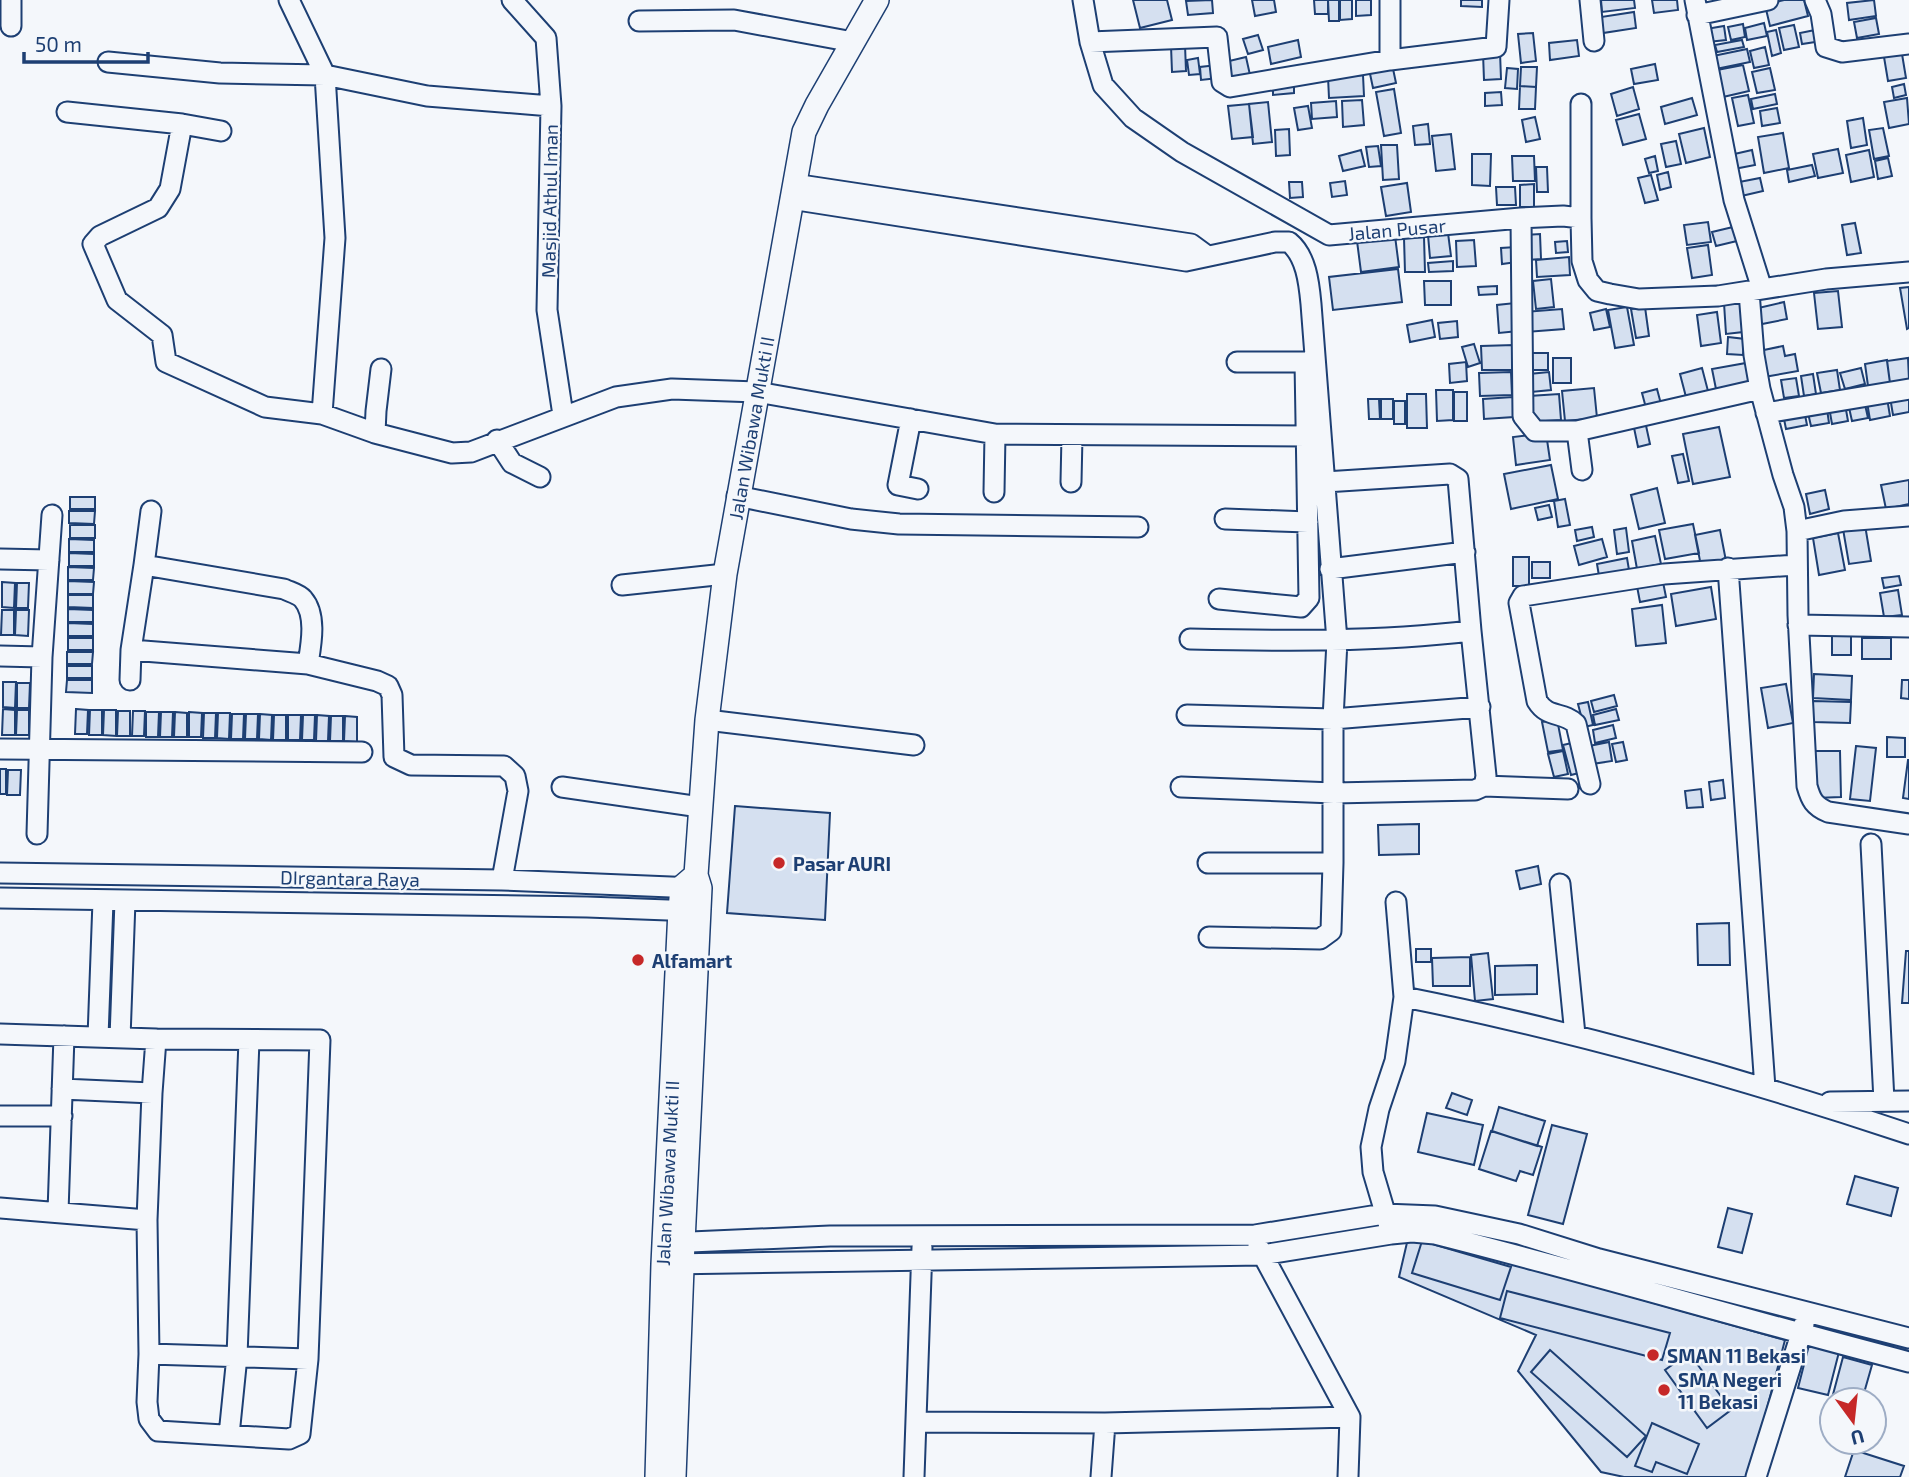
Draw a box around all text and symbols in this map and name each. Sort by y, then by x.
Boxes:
scale bar [24,21,149,65]
text: 50 m [35,31,82,56]
street label: Masjid Athul Iman [536,124,562,278]
street label: Jalan Pusar [1347,213,1447,245]
street label: Jalan Wibawa Mukti II [724,335,778,521]
place label: Pasar AURI [793,852,891,875]
marker: Pasar AURI [771,855,787,871]
street label: DIrgantara Raya [280,865,420,891]
place label: Alfamart [652,949,733,972]
marker: Alfamart [630,952,646,968]
street label: Jalan Wibawa Mukti II [651,1080,683,1266]
place label: SMAN 11 Bekasi [1667,1344,1806,1367]
marker: SMAN 11 Bekasi [1645,1347,1661,1363]
place label: SMA Negeri 11 Bekasi [1678,1368,1782,1413]
marker: SMA Negeri 11 Bekasi [1656,1382,1672,1398]
north arrow [1818,1386,1888,1456]
text: U [1848,1425,1867,1451]

